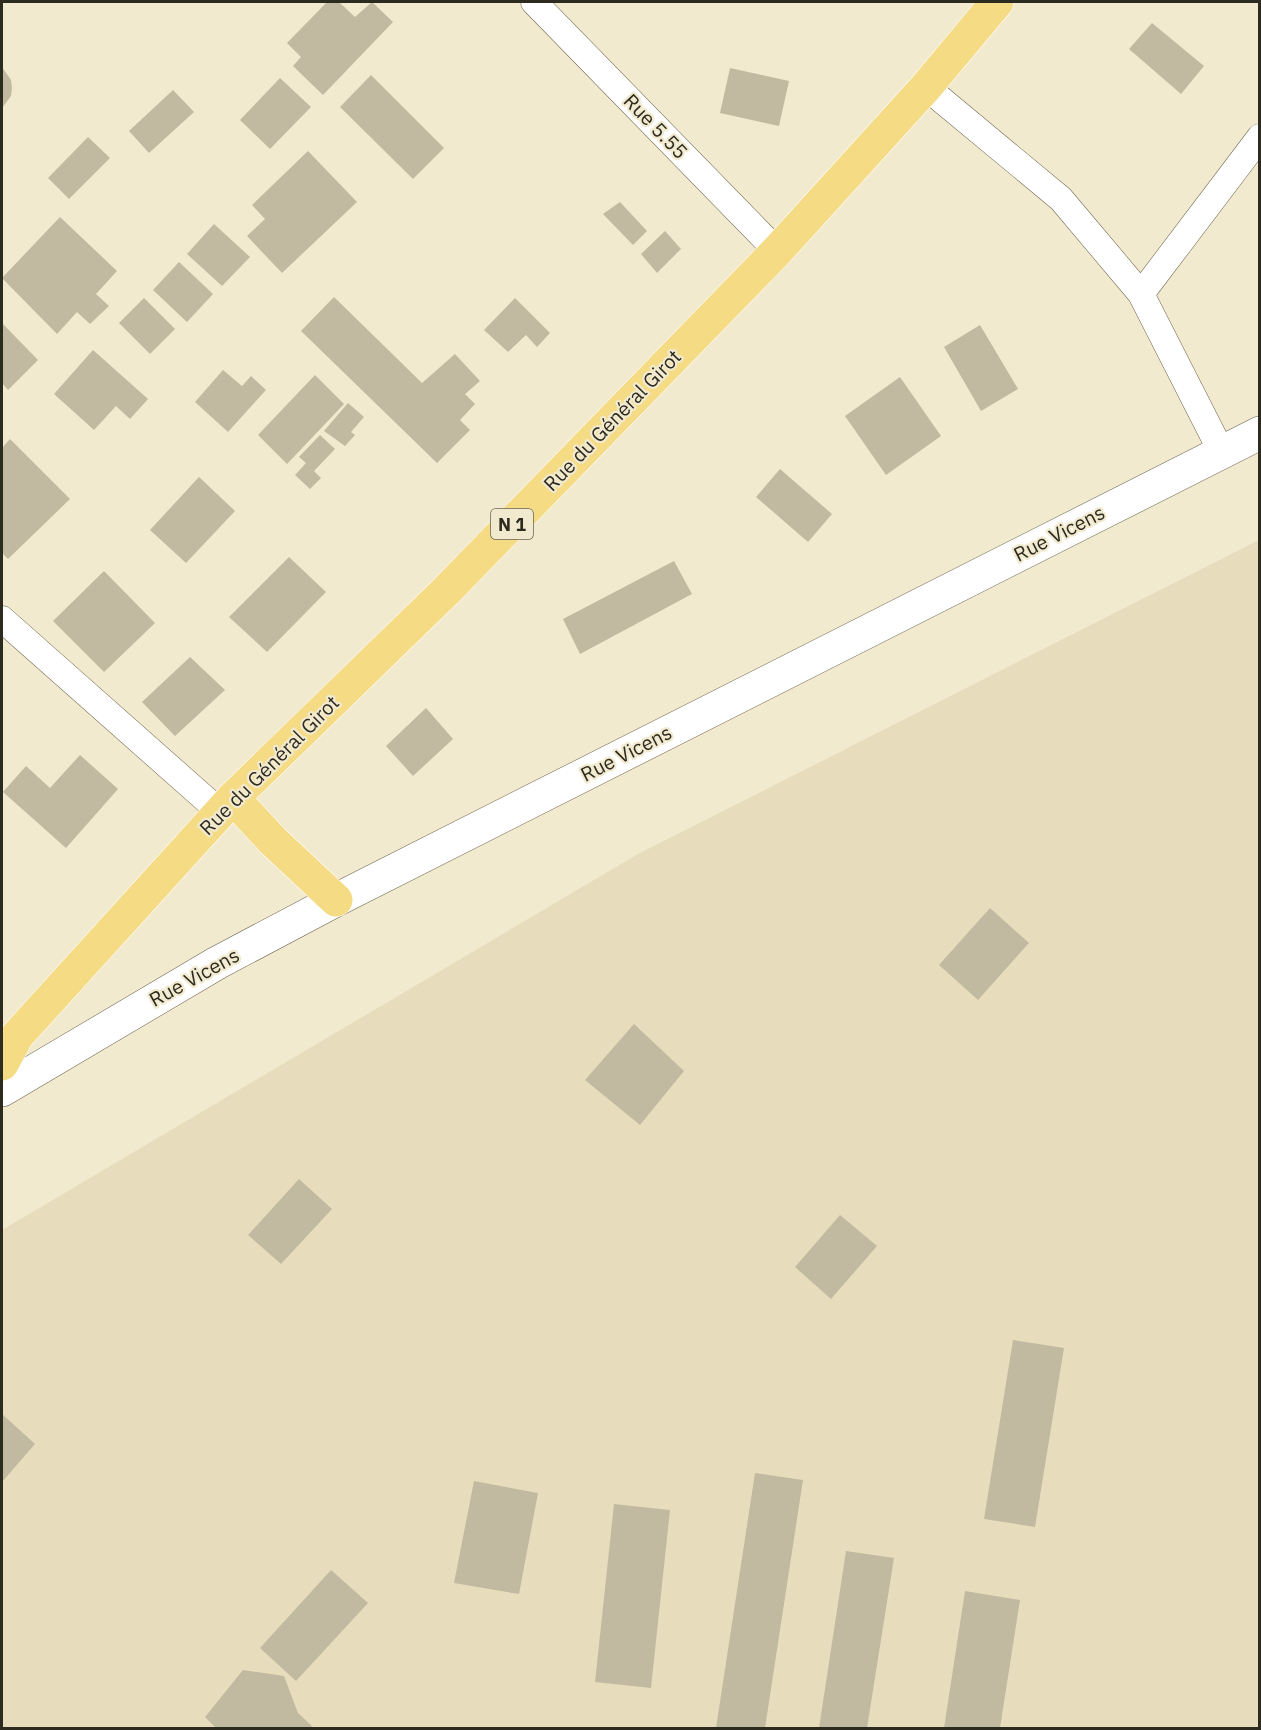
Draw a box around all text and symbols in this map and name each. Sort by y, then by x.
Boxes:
street label: Rue 5.55 [618,87,694,165]
street label: Rue du Général Girot [537,343,687,497]
street label: Rue Vicens [1009,498,1109,568]
road number: N 1 [491,509,533,539]
street label: Rue du Général Girot [193,689,345,841]
street label: Rue Vicens [576,718,676,788]
street label: Rue Vicens [144,941,244,1013]

